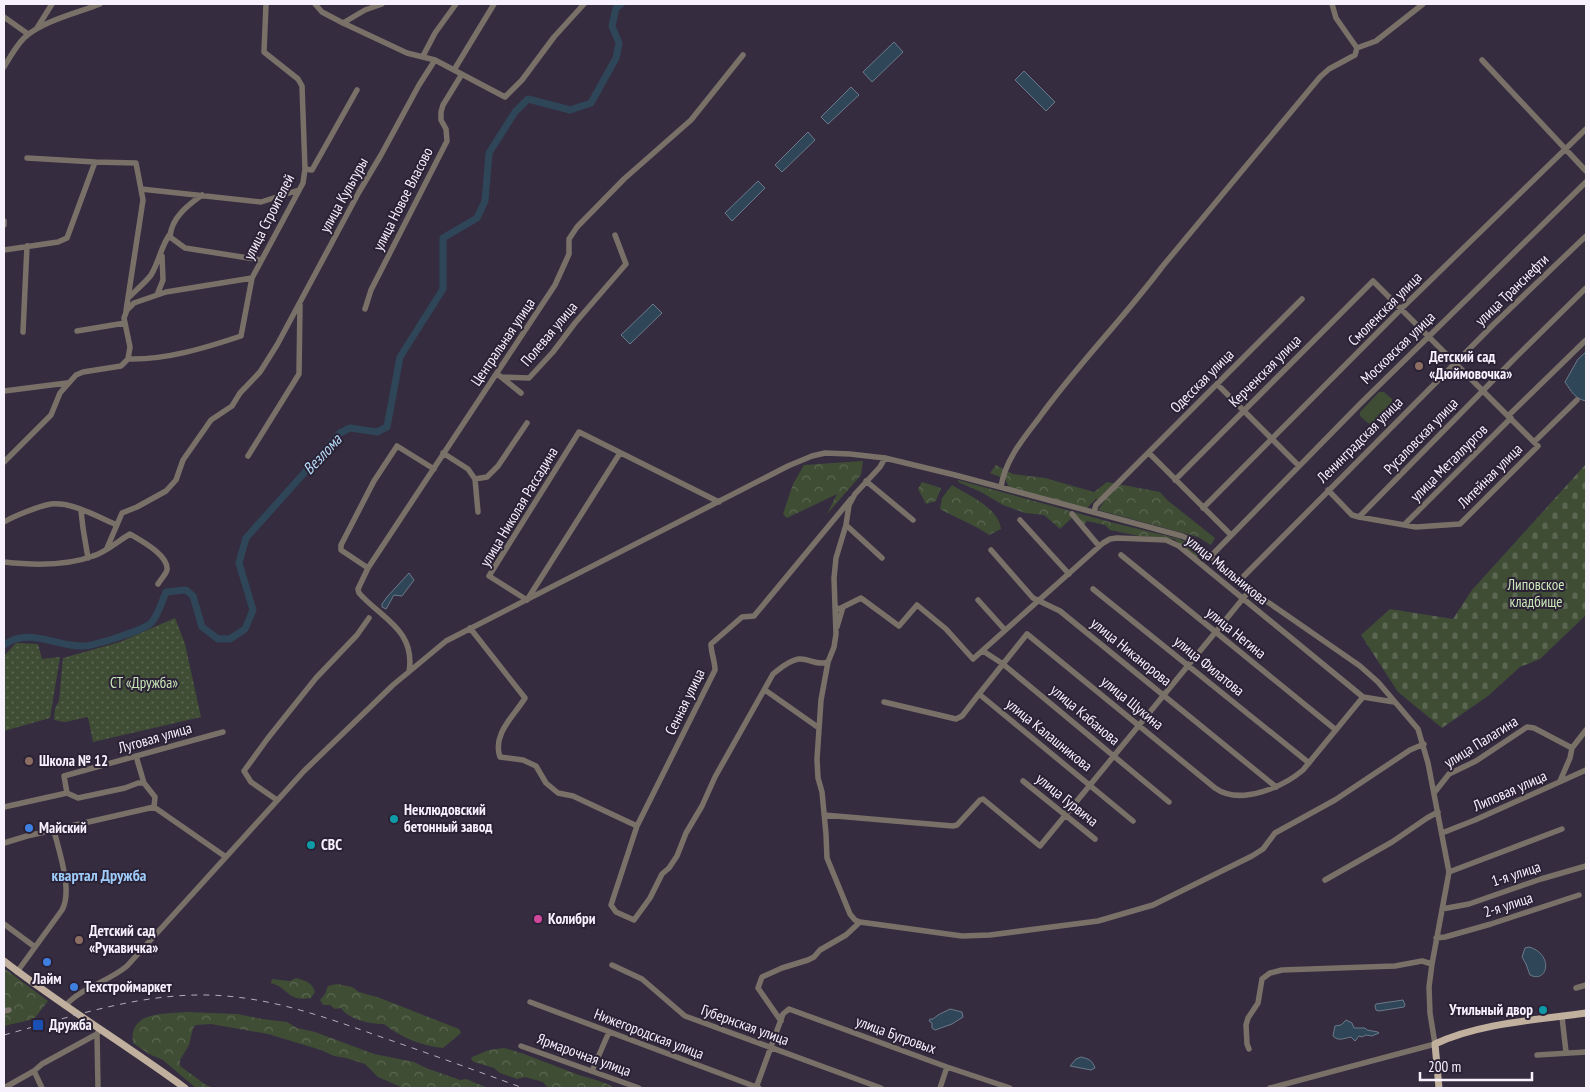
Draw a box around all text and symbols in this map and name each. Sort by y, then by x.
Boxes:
street label: улица Новое Власово [368,144,437,254]
street label: улица Культуры [315,154,372,236]
street label: улица Строителей [239,171,298,263]
street label: улица Транснефти [1471,250,1553,330]
street label: Смоленская улица [1344,268,1426,350]
street label: Центральная улица [466,294,539,389]
street label: Полевая улица [516,298,581,370]
street label: Московская улица [1356,307,1439,388]
street label: Керченская улица [1224,330,1305,411]
street label: Одесская улица [1166,345,1238,417]
place label: Детский сад «Дюймовочка» [1429,347,1512,383]
marker: Детский сад «Дюймовочка» [1413,360,1425,372]
street label: Ленинградская улица [1312,393,1407,487]
street label: Русаловская улица [1379,393,1462,478]
street label: улица Металлургов [1406,420,1491,505]
water label: Везлома [298,428,347,478]
street label: Литейная улица [1453,439,1526,513]
street label: улица Николая Рассадина [475,443,562,570]
street label: улица Мыльникова [1182,531,1272,609]
park label: Липовское кладбище [1507,575,1564,611]
street label: улица Негина [1202,603,1270,663]
street label: улица Никанорова [1087,613,1176,690]
street label: улица Филатова [1170,631,1248,700]
street label: Сенная улица [660,666,709,738]
street label: улица Щукина [1097,672,1167,734]
park label: СТ «Дружба» [110,673,178,692]
street label: улица Кабанова [1047,680,1124,749]
street label: улица Калашникова [1002,694,1096,775]
street label: улица Палагина [1440,711,1521,772]
street label: Луговая улица [115,718,194,757]
place label: Школа № 12 [39,751,108,770]
marker: Школа № 12 [23,755,35,767]
street label: Липовая улица [1469,766,1550,816]
street label: улица Гурвича [1032,769,1102,830]
place label: Неклюдовский бетонный завод [404,800,492,836]
marker: Неклюдовский бетонный завод [388,813,400,825]
place label: Майский [39,818,87,837]
marker: Майский [23,822,35,834]
place label: СВС [321,835,342,854]
marker: СВС [305,839,317,851]
street label: 1-я улица [1489,857,1543,890]
district label: квартал Дружба [52,865,147,885]
street label: 2-я улица [1481,888,1535,921]
place label: Колибри [548,909,596,928]
marker: Колибри [532,913,544,925]
place label: Детский сад «Рукавичка» [89,921,158,957]
marker: Детский сад «Рукавичка» [73,934,85,946]
marker: Лайм [41,956,53,968]
place label: Лайм [31,969,62,988]
place label: Техстроймаркет [84,977,172,996]
marker: Техстроймаркет [68,981,80,993]
street label: Губернская улица [699,1000,792,1049]
place label: Утильный двор [1448,1000,1533,1019]
street label: Нижегородская улица [592,1004,707,1063]
marker: Утильный двор [1537,1004,1549,1016]
street label: улица Бугровых [853,1011,939,1058]
place label: Дружба [49,1015,92,1034]
marker: Дружба [31,1018,45,1032]
street label: Ярмарочная улица [535,1029,634,1080]
scale bar [1420,1050,1532,1082]
text: 200 m [1428,1057,1461,1076]

